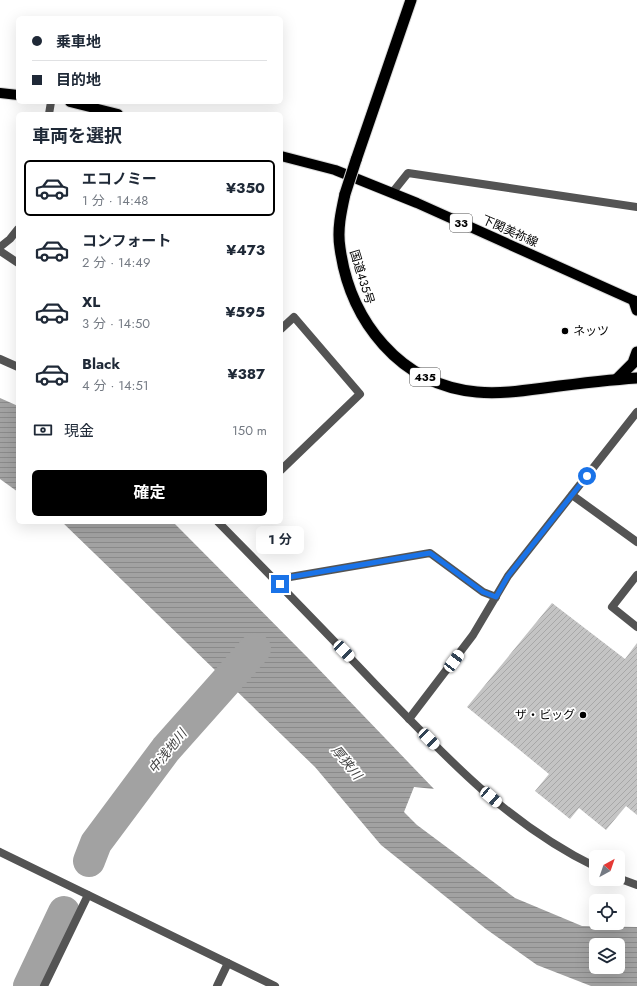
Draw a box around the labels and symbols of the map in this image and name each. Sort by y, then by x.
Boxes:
street label: 下関美祢線 [479,211,541,251]
road number: 33 [450,214,472,232]
street label: 国道435号 [345,247,379,307]
place label: ネッツ [573,322,609,340]
marker: ネッツ [560,326,570,336]
road number: 435 [410,368,440,386]
route start [578,467,596,485]
callout: 1 分 [256,526,304,554]
route end [271,575,289,593]
car [331,638,357,664]
car [442,648,466,674]
place label: ザ・ビッグ [515,706,575,724]
marker: ザ・ビッグ [578,710,588,720]
water label: 中浅地川 [144,724,192,778]
car [416,726,442,752]
water label: 厚狭川 [327,741,368,785]
car [478,785,504,809]
north arrow [589,850,625,886]

